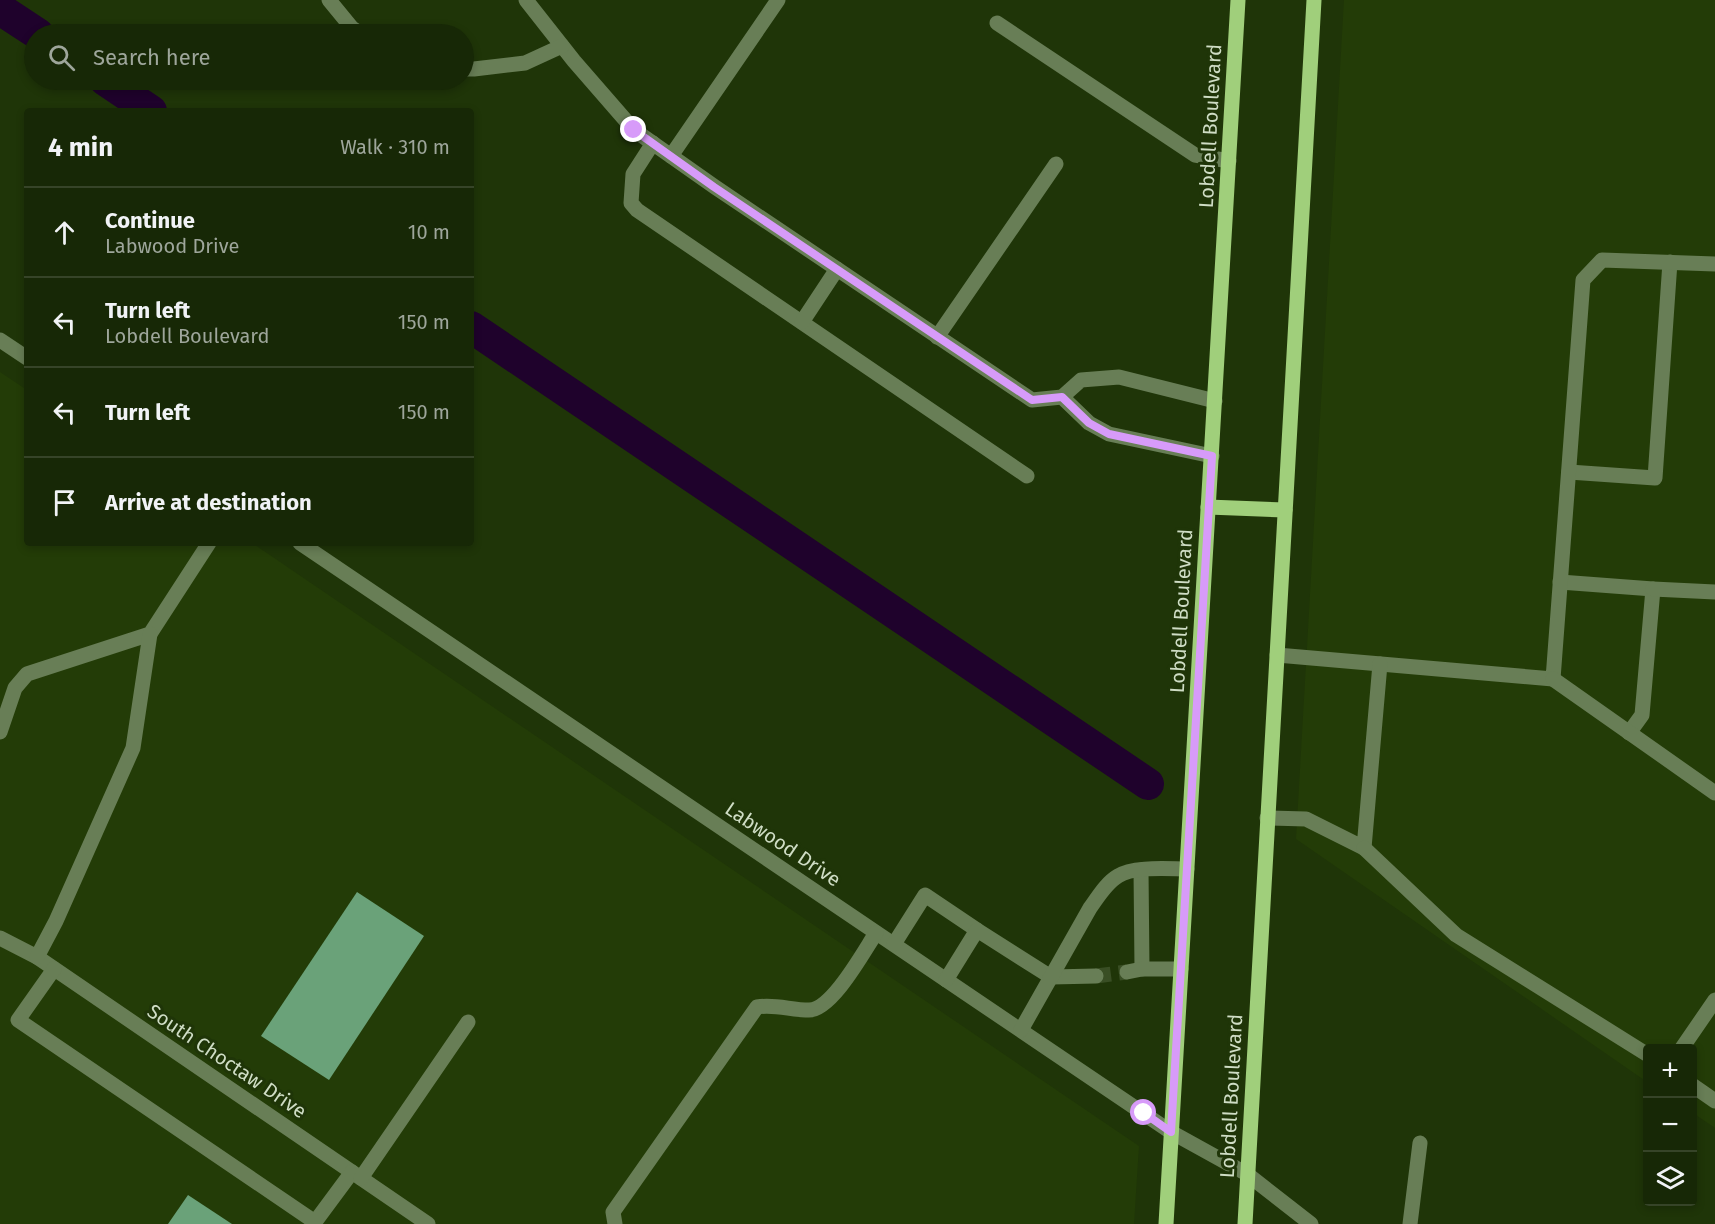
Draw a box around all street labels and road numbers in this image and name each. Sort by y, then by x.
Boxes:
street label: Lobdell Boulevard [1194,43,1226,209]
street label: Lobdell Boulevard [1165,528,1197,694]
street label: Labwood Drive [721,796,845,892]
street label: South Choctaw Drive [143,999,311,1123]
street label: Lobdell Boulevard [1215,1013,1247,1179]

